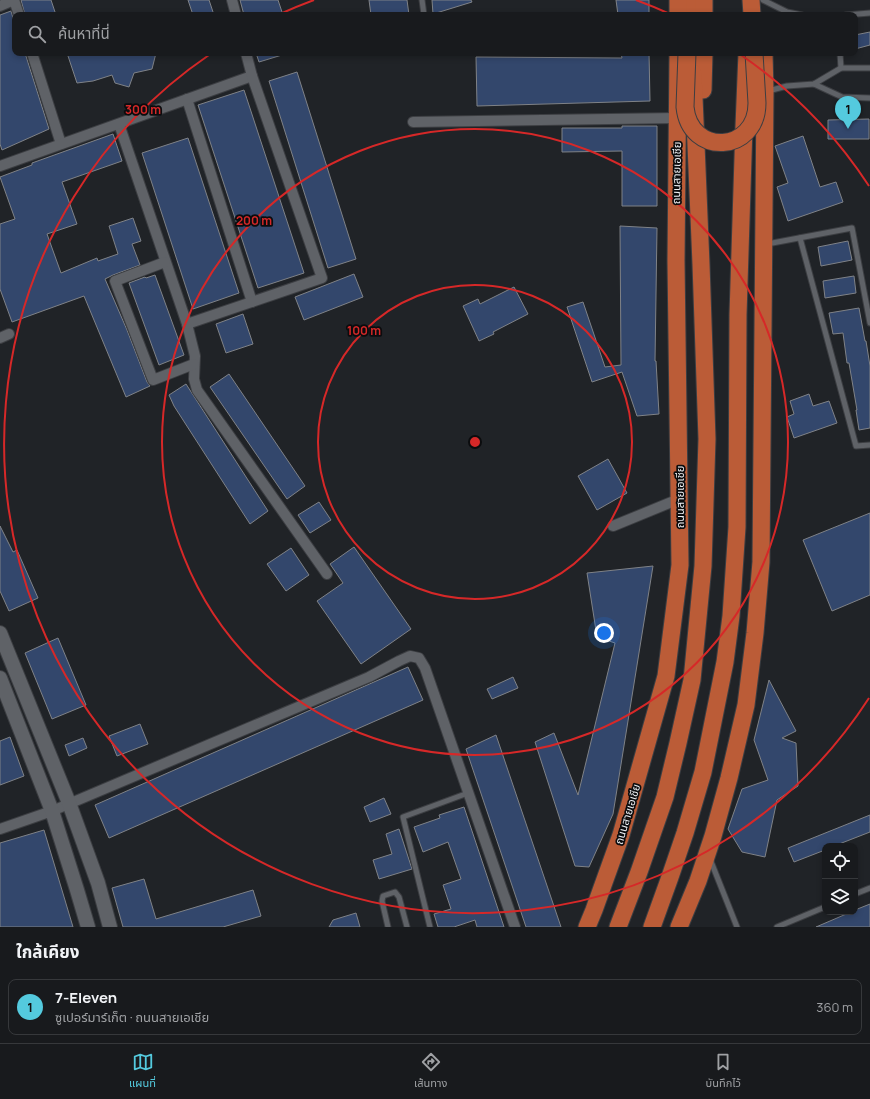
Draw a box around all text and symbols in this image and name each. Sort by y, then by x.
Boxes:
search box [12,12,858,56]
icon: search [26,23,48,45]
text: ค้นหาที่นี่ [58,23,110,44]
pin: 1 [835,96,861,129]
text: 300 m [125,101,161,118]
street label: ถนนสายเอเชีย [668,142,684,204]
text: 200 m [236,212,272,229]
text: 100 m [347,322,381,339]
centre of rings [468,435,482,449]
street label: ถนนสายเอเชีย [672,466,687,528]
your location [594,623,614,643]
street label: ถนนสายเอเชีย [611,782,643,846]
map controls [822,843,858,915]
button: locate [822,843,858,879]
button: layers [822,879,858,915]
text: ใกล้เคียง [16,940,79,963]
text: 7-Eleven [55,987,117,1008]
text: 1 [27,998,33,1016]
text: 360 m [816,998,853,1016]
text: ซูเปอร์มาร์เก็ต · ถนนสายเอเชีย [55,1008,209,1026]
tab: แผนที่ [129,1051,156,1092]
tab: เส้นทาง [414,1051,447,1092]
tab: บันทึกไว้ [706,1051,741,1092]

